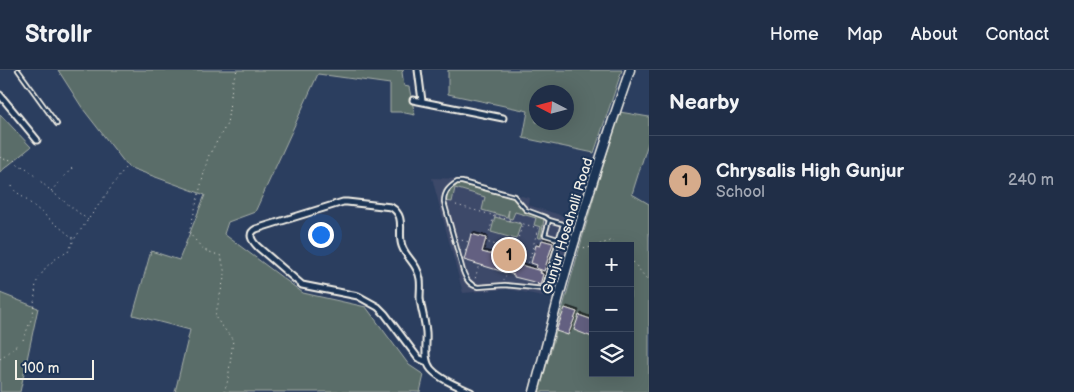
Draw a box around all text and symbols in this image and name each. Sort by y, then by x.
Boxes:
text: Strollr [25,20,92,49]
text: Home [770,24,819,45]
text: Map [847,24,883,45]
text: About [911,24,958,45]
text: Contact [986,24,1049,45]
north arrow [529,85,574,130]
text: Nearby [669,90,739,115]
street label: Gunjur Hosahalli Road [539,156,596,297]
text: Chrysalis High Gunjur [716,160,904,183]
text: 1 [682,171,688,190]
text: 240 m [1008,171,1054,190]
text: School [716,183,765,202]
your location [308,222,334,248]
pin: 1 [493,236,525,274]
map controls [589,242,634,377]
button: + [589,242,634,287]
button: − [589,287,634,332]
button: layers [589,332,634,377]
scale bar [15,357,94,380]
text: 100 m [22,360,59,377]

